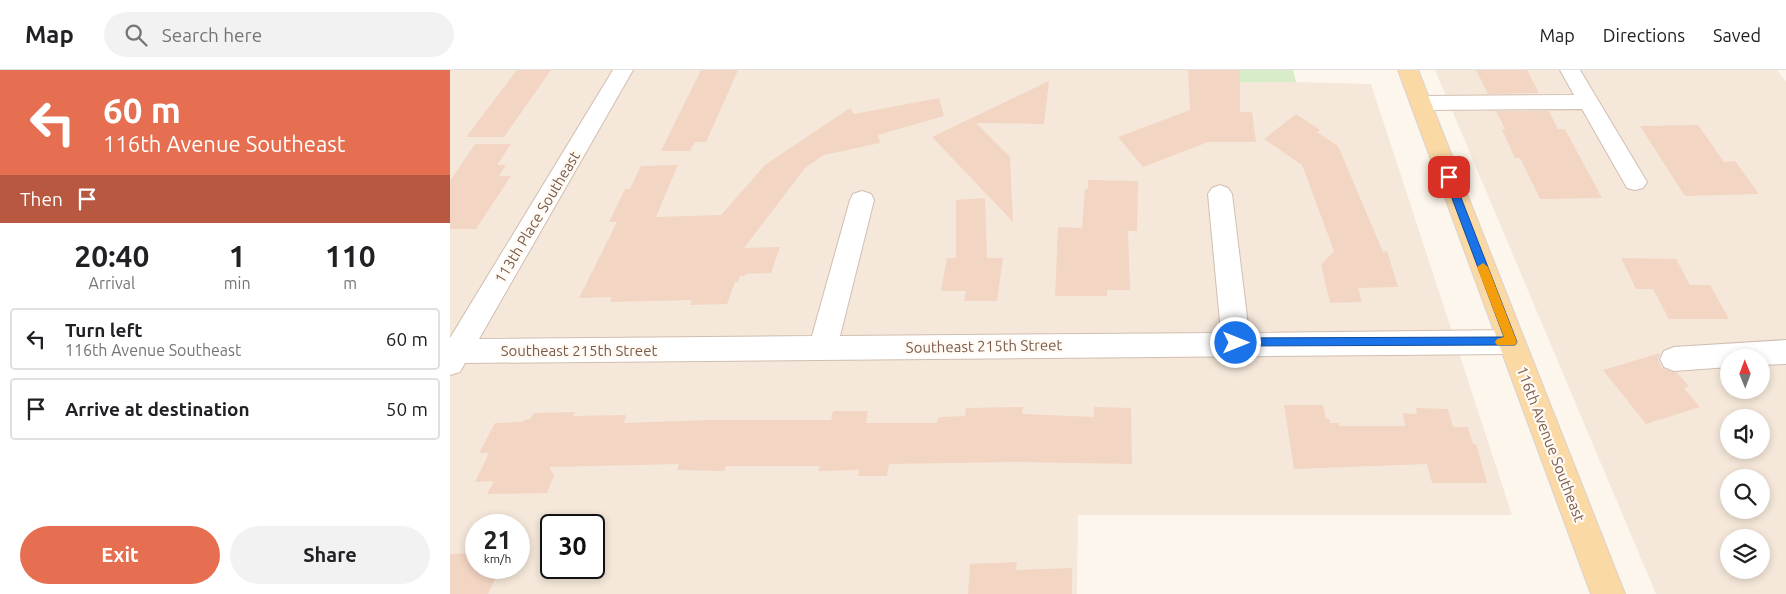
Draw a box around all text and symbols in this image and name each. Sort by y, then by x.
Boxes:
search box [104,12,454,57]
text: Map [25,21,74,48]
icon: search [122,21,150,49]
text: Search here [162,24,262,46]
text: Map [1539,25,1575,45]
text: Directions [1603,25,1685,45]
text: Saved [1713,25,1761,45]
icon: left [20,90,85,155]
text: 60 m [103,90,181,130]
text: 116th Avenue Southeast [103,131,345,156]
street label: 113th Place Southeast [491,148,583,286]
pin [1428,156,1470,198]
icon: arrive [1435,163,1463,191]
icon: arrive [73,185,101,213]
text: Then [20,188,63,210]
text: 20:40 [74,239,149,273]
text: 1 [229,239,246,273]
text: 110 [325,239,376,273]
text: Arrival [89,274,135,292]
text: min [224,274,251,292]
text: m [343,274,357,292]
position arrow [1209,316,1261,368]
text: Turn left [65,319,143,341]
icon: left [22,325,50,353]
text: 60 m [386,328,428,350]
street label: Southeast 215th Street [906,336,1063,356]
text: 116th Avenue Southeast [65,341,241,359]
street label: Southeast 215th Street [501,342,657,359]
north arrow [1720,349,1770,399]
map controls [1720,349,1770,579]
street label: 116th Avenue Southeast [1513,364,1589,524]
icon: arrive [22,395,50,423]
text: Arrive at destination [65,398,250,420]
text: 50 m [386,398,428,420]
button: sound [1720,409,1770,459]
button: search [1720,469,1770,519]
speed limit sign: 30 [540,514,605,579]
button: Exit [20,526,220,584]
button: Share [230,526,430,584]
text: 21 [483,526,512,554]
button: layers [1720,529,1770,579]
text: km/h [484,552,511,565]

